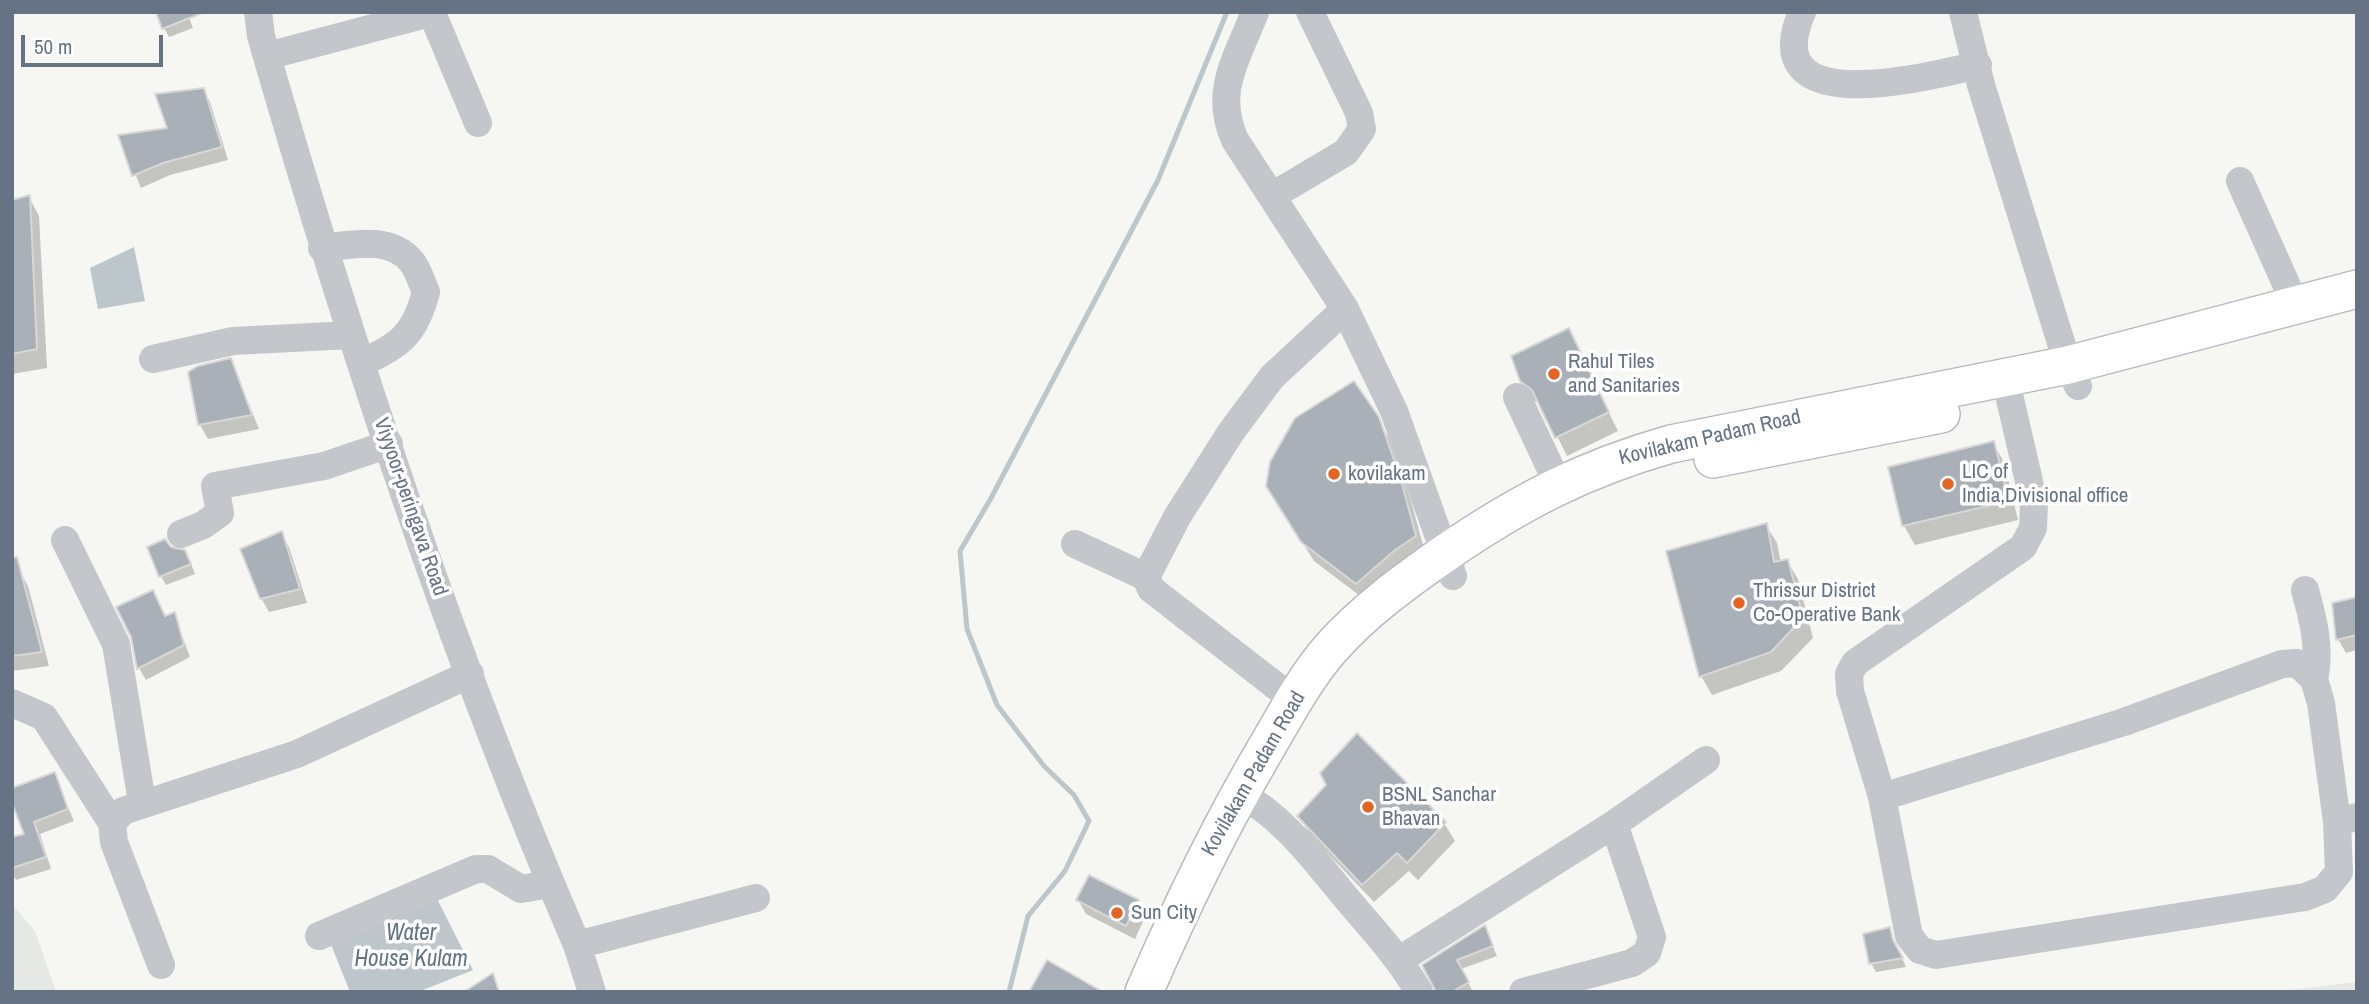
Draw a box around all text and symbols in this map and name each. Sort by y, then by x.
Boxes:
scale bar [24,21,166,65]
text: 50 m [34,32,72,61]
place label: Rahul Tiles and Sanitaries [1568,349,1680,399]
marker: Rahul Tiles and Sanitaries [1546,366,1562,382]
street label: Kovilakam Padam Road [1617,405,1803,471]
street label: Viyyoor-peringava Road [368,415,452,599]
place label: LIC of India,Divisional office [1962,459,2128,509]
place label: kovilakam [1348,461,1426,487]
marker: kovilakam [1326,466,1342,482]
marker: LIC of India,Divisional office [1940,476,1956,492]
place label: Thrissur District Co-Operative Bank [1753,578,1900,628]
marker: Thrissur District Co-Operative Bank [1731,595,1747,611]
street label: Kovilakam Padam Road [1197,687,1311,861]
place label: BSNL Sanchar Bhavan [1382,782,1496,832]
marker: BSNL Sanchar Bhavan [1360,799,1376,815]
place label: Sun City [1131,900,1197,926]
marker: Sun City [1109,905,1125,921]
water label: Water House Kulam [354,920,468,974]

